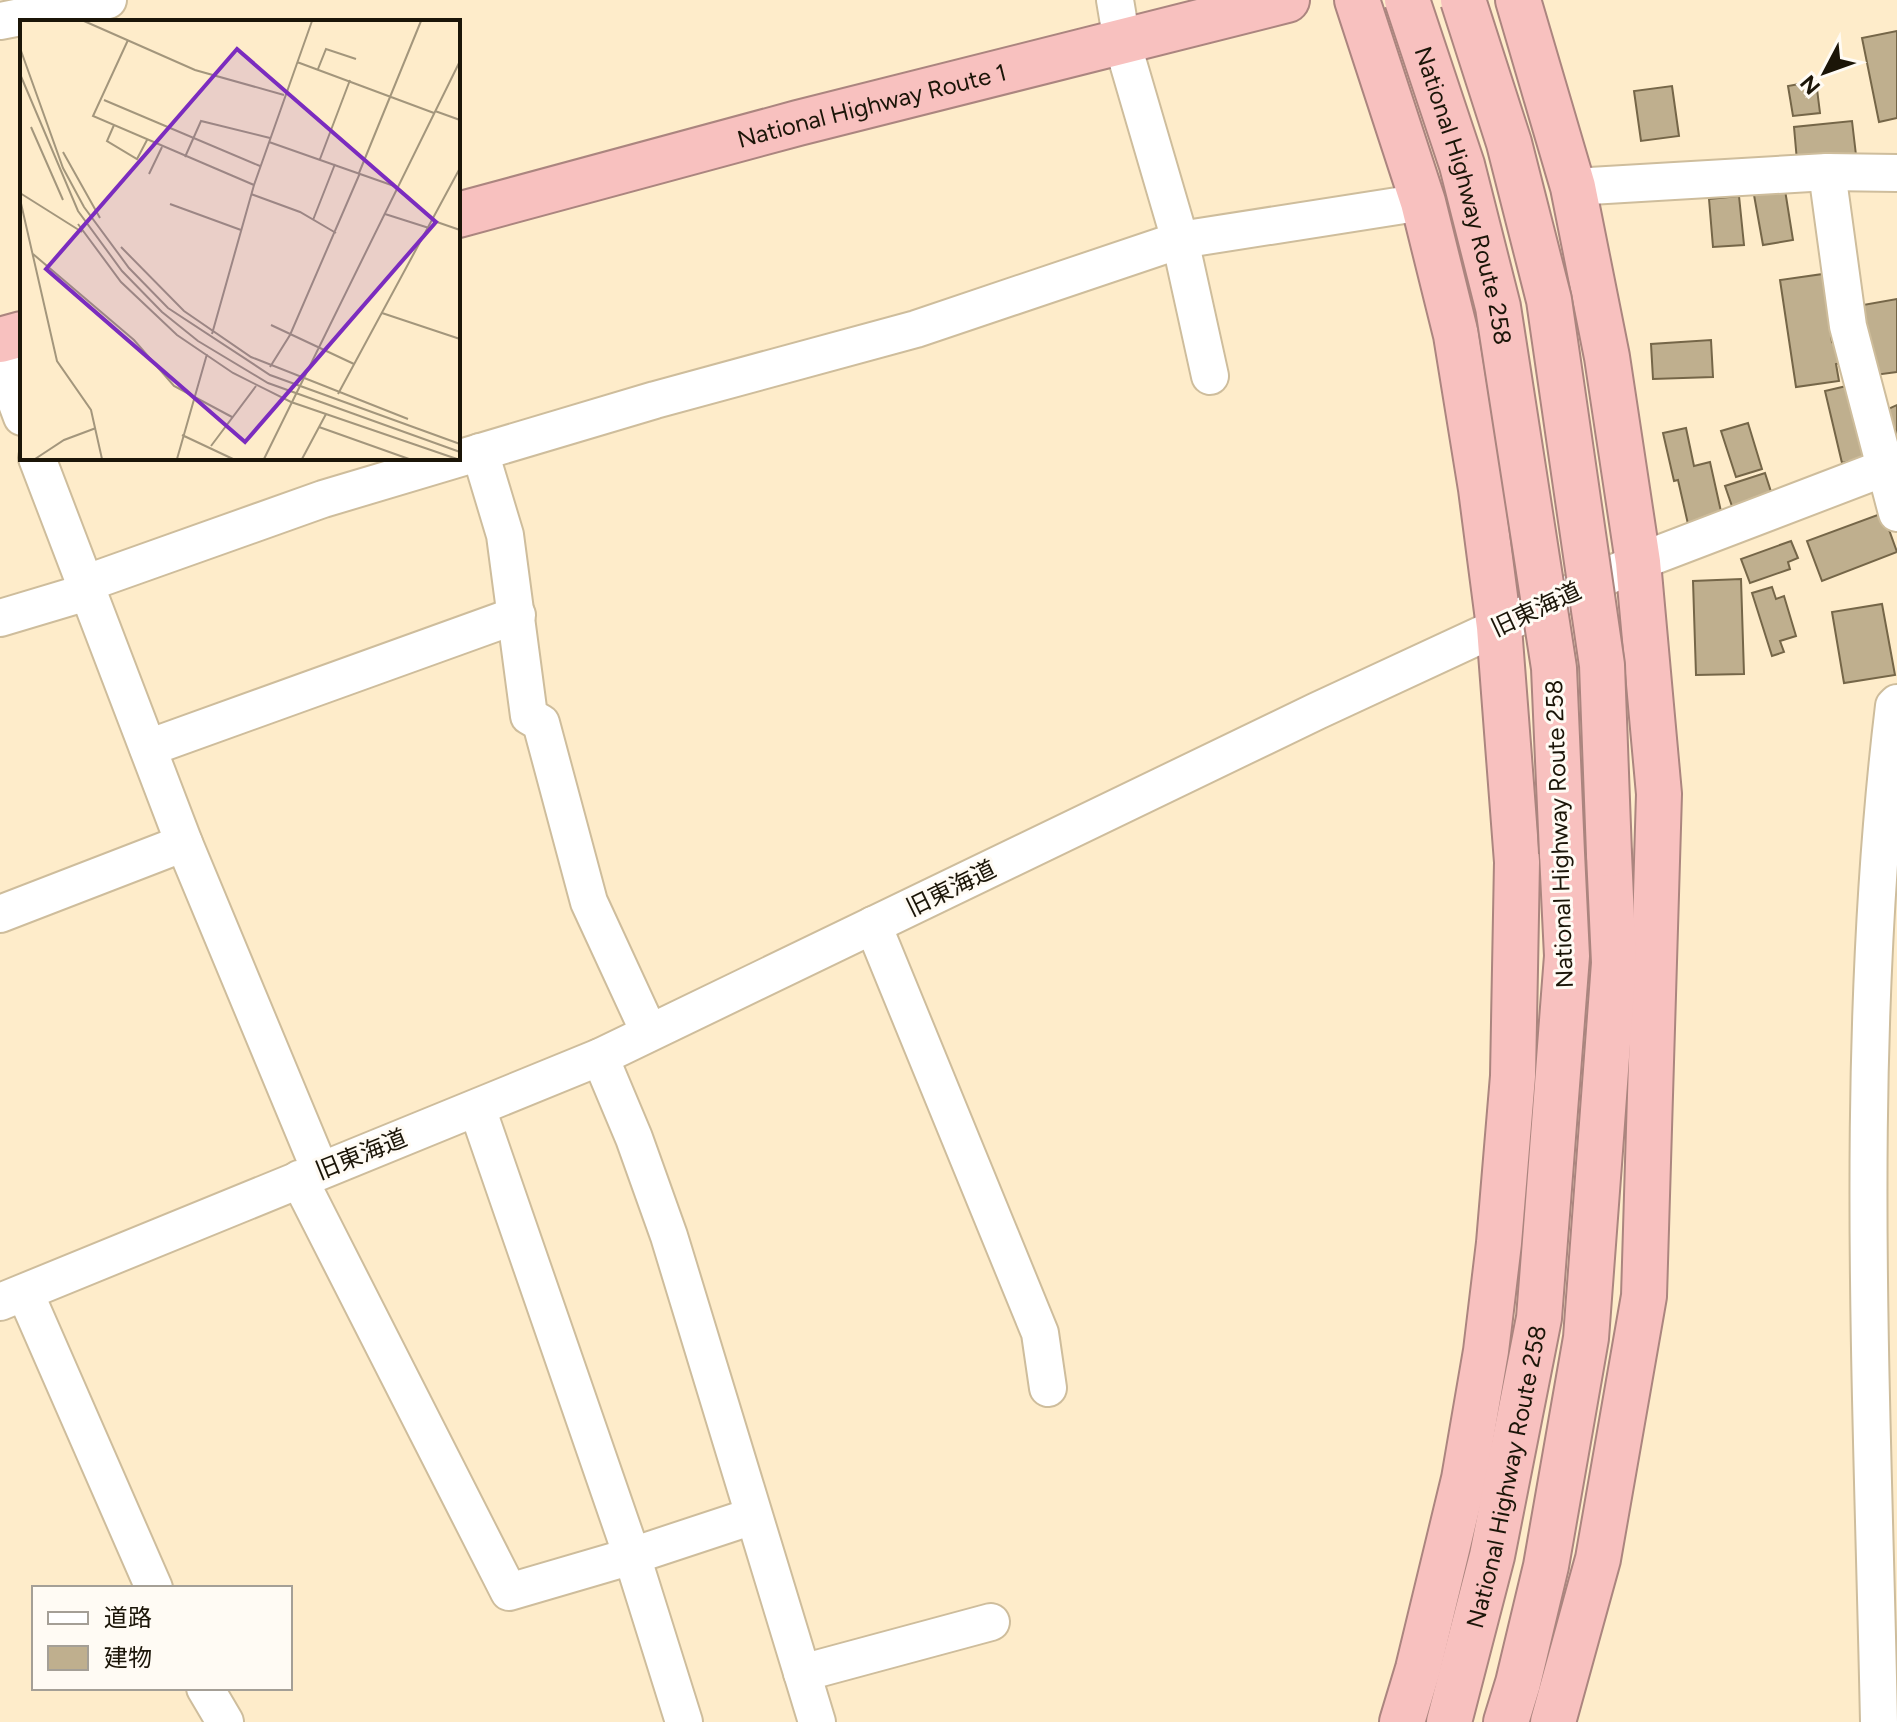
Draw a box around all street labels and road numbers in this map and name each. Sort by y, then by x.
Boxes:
street label: National Highway Route 258 [1409,42,1518,347]
street label: National Highway Route 1 [734,57,1009,153]
street label: 旧東海道 [1486,576,1586,642]
street label: National Highway Route 258 [1539,679,1579,989]
street label: 旧東海道 [902,854,1000,922]
street label: 旧東海道 [311,1123,411,1185]
street label: National Highway Route 258 [1459,1323,1552,1631]

